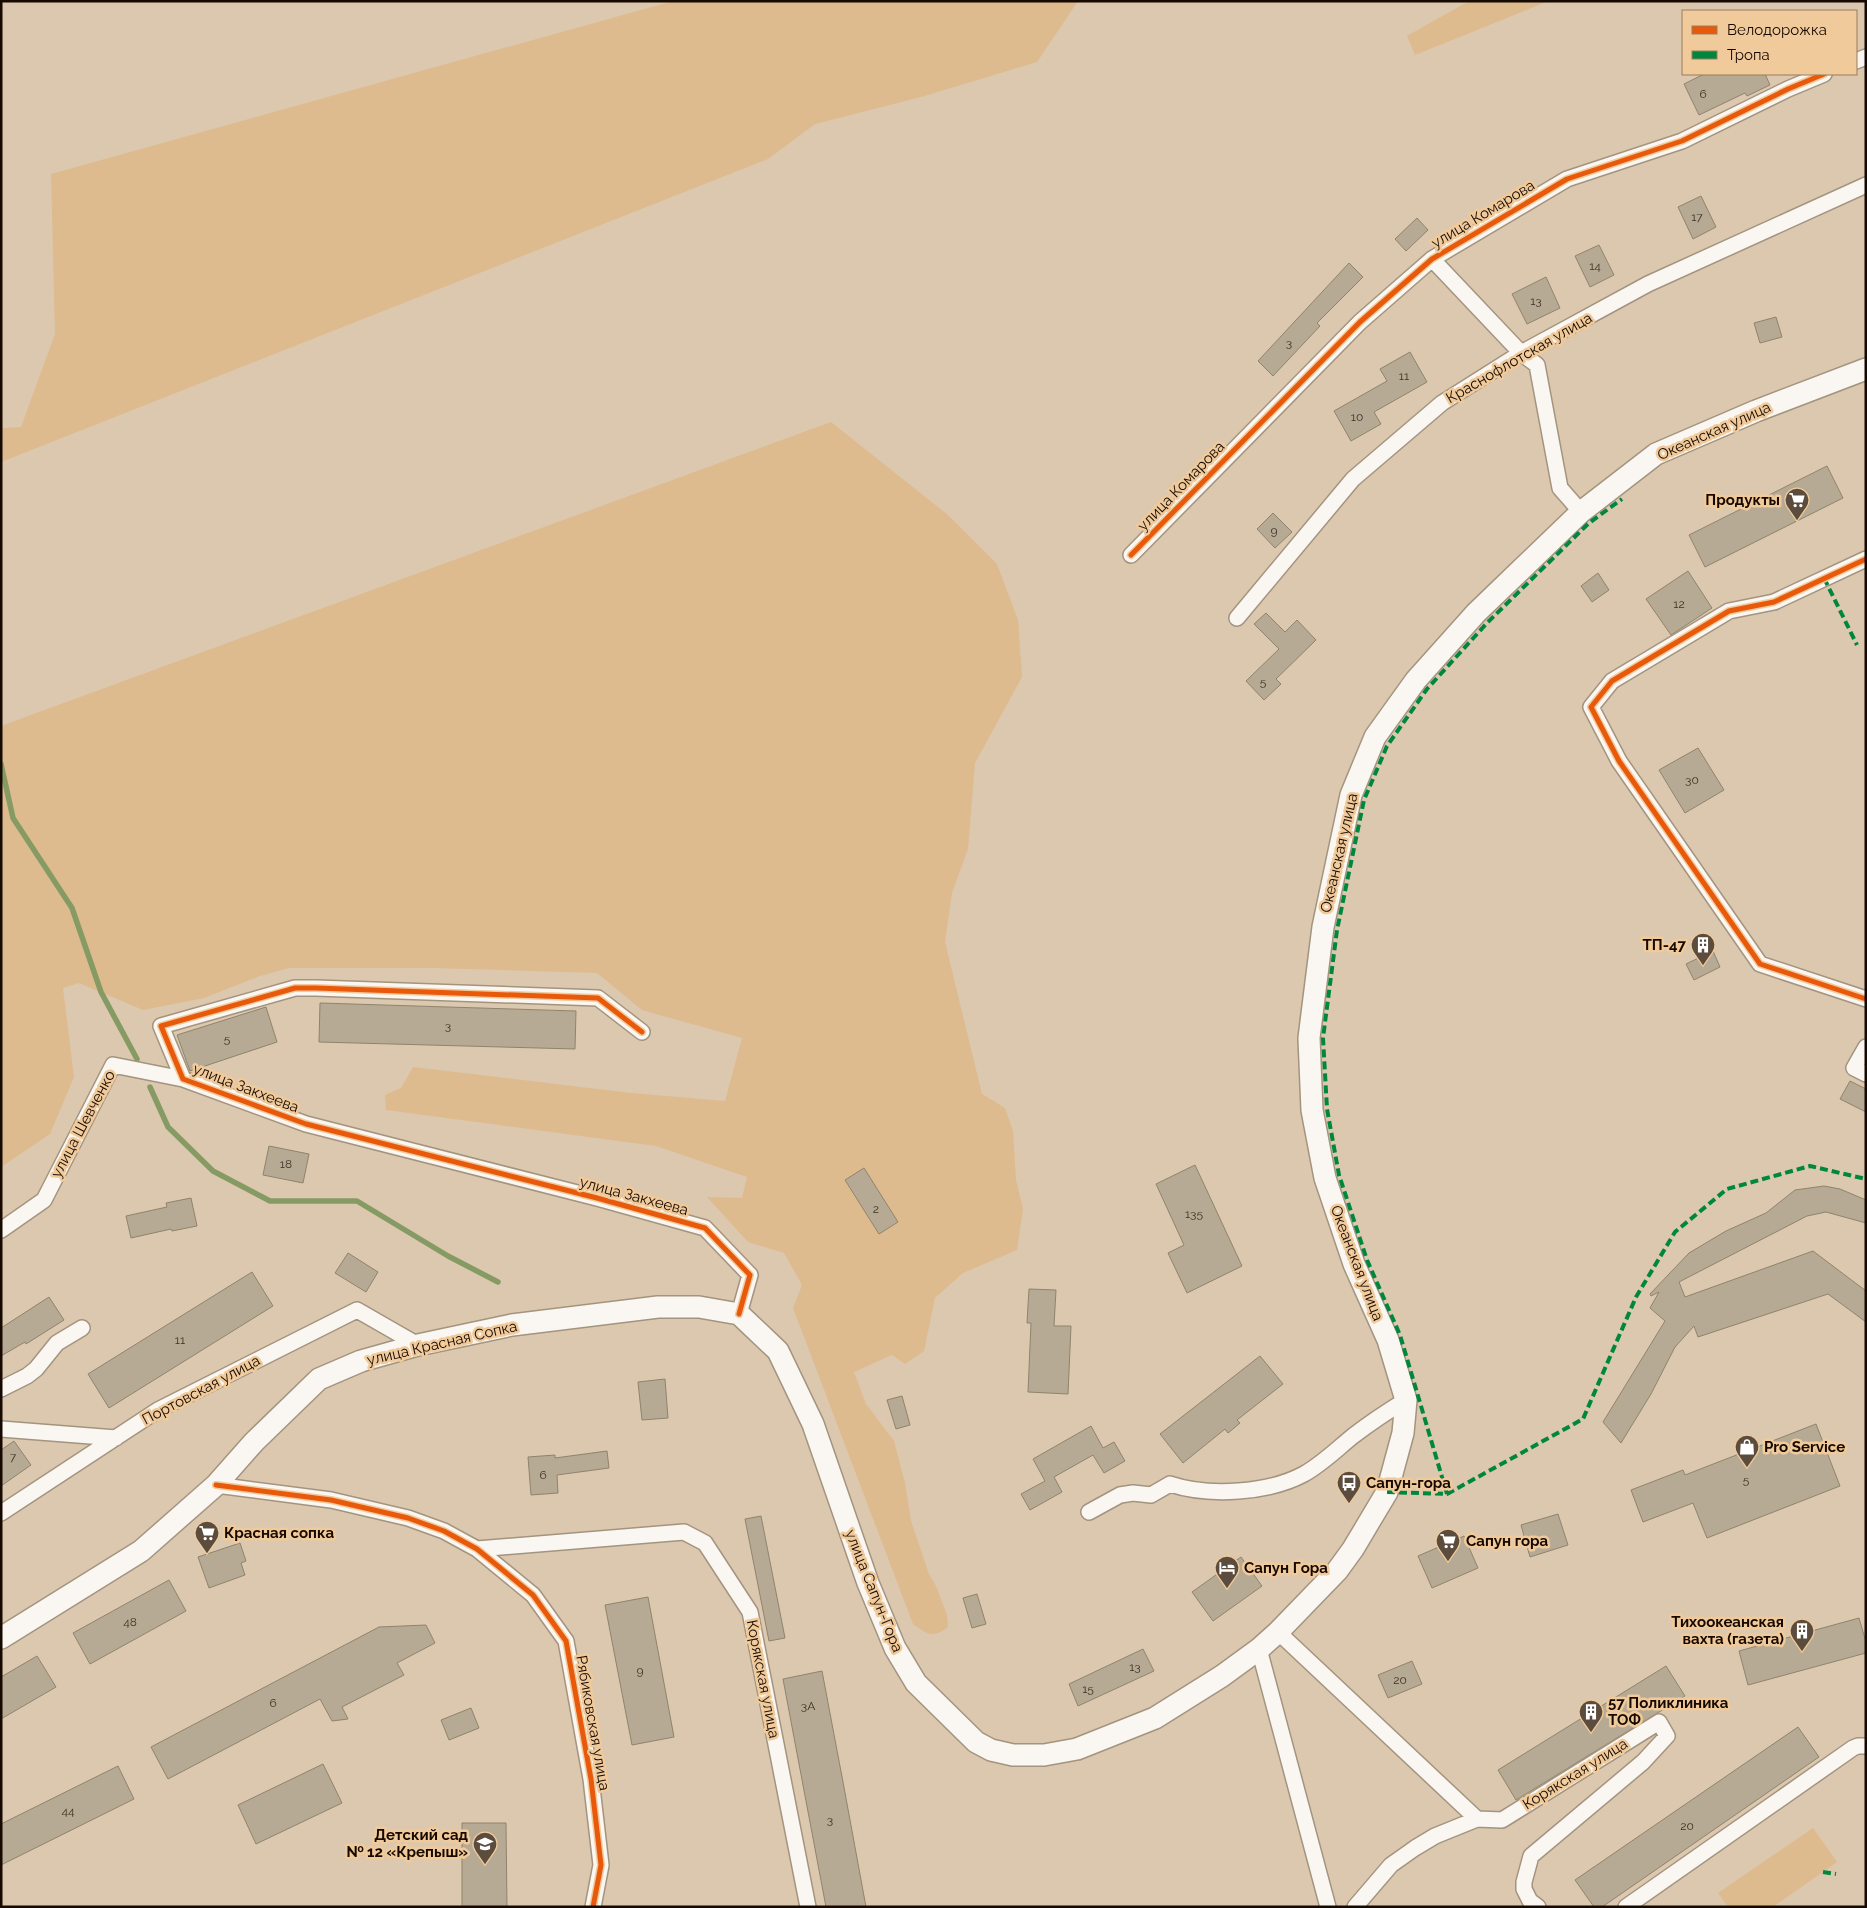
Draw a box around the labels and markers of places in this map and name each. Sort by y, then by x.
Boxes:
supermarket icon: Продукты [1784,487,1810,521]
place label: Продукты [1705,491,1780,509]
building icon: ТП-47 [1690,932,1716,966]
place label: ТП-47 [1643,936,1687,954]
shop icon: Pro Service [1734,1434,1760,1468]
place label: Pro Service [1764,1438,1845,1456]
bus stop icon: Сапун-гора [1336,1470,1362,1504]
place label: Сапун-гора [1366,1474,1451,1492]
supermarket icon: Красная сопка [194,1520,220,1554]
place label: Красная сопка [224,1524,334,1542]
supermarket icon: Сапун гора [1435,1528,1461,1562]
place label: Сапун гора [1466,1532,1549,1550]
hotel icon: Сапун Гора [1214,1555,1240,1589]
place label: Сапун Гора [1244,1559,1328,1577]
place label: Тихоокеанская вахта (газета) [1671,1613,1784,1648]
building icon: Тихоокеанская вахта (газета) [1789,1618,1815,1652]
place label: 57 Поликлиника ТОФ [1608,1694,1729,1729]
building icon: 57 Поликлиника ТОФ [1578,1699,1604,1733]
place label: Детский сад № 12 «Крепыш» [346,1826,469,1861]
school or university icon: Детский сад № 12 «Крепыш» [472,1831,498,1865]

